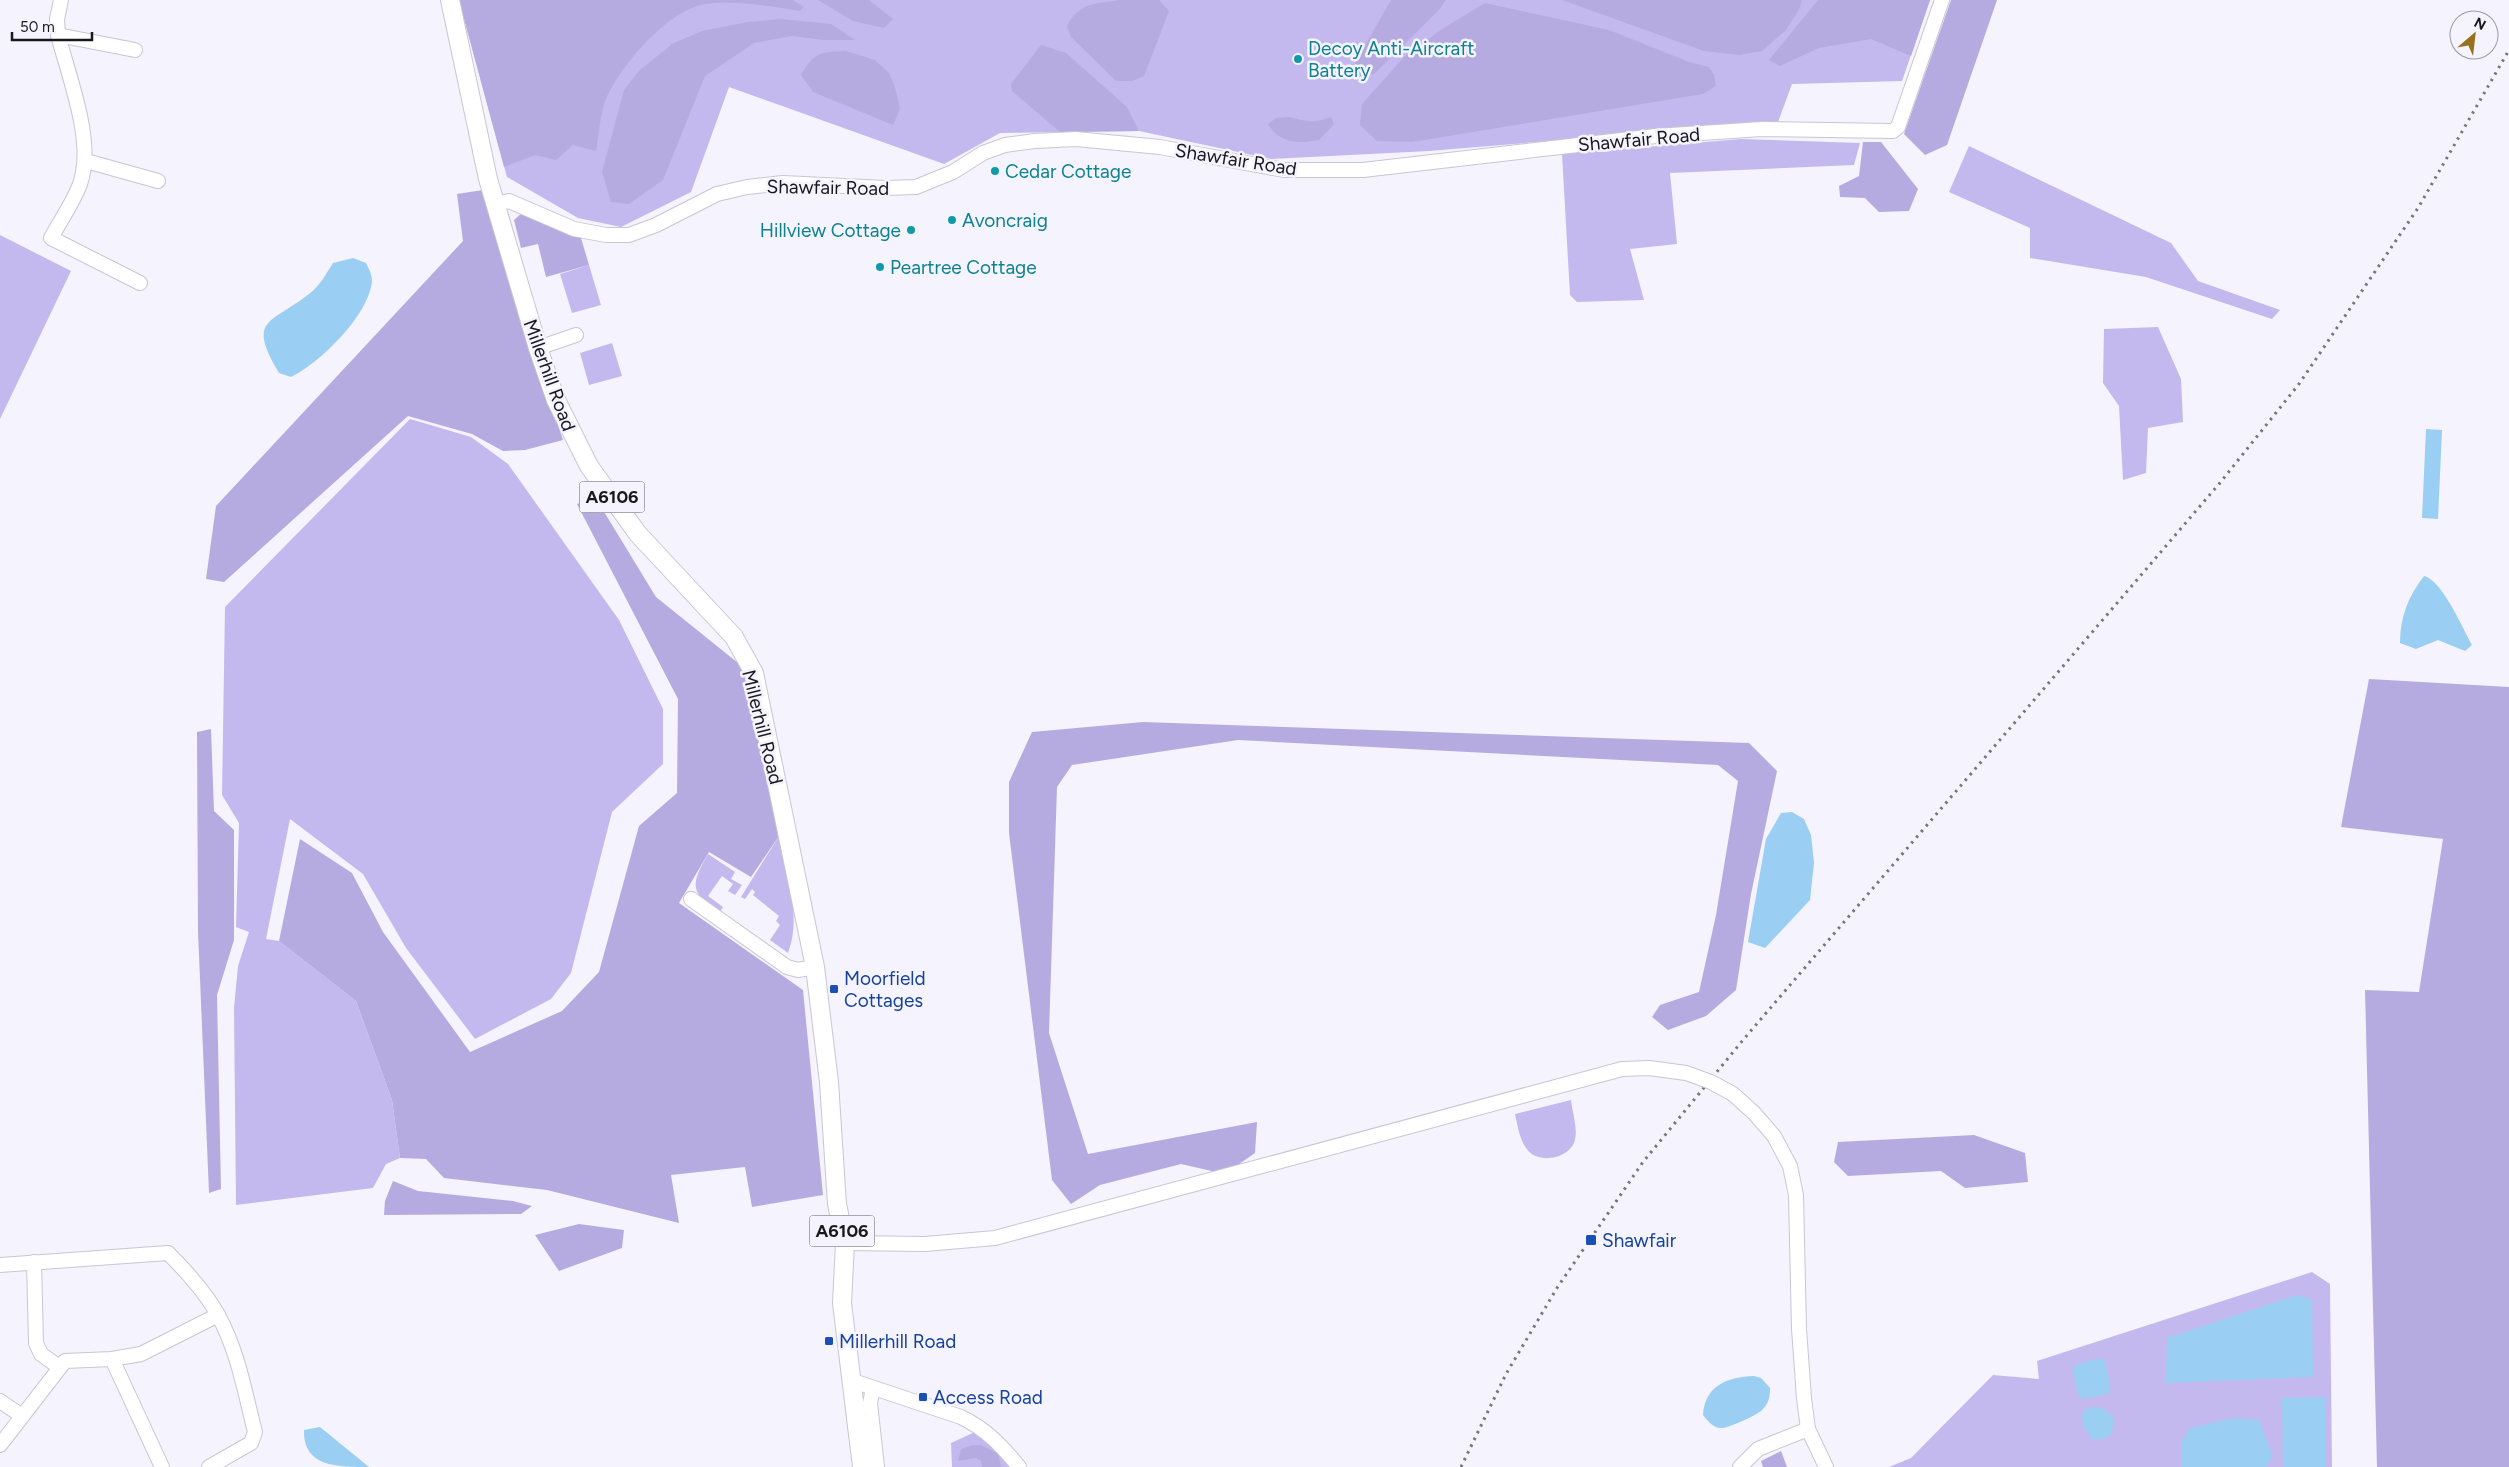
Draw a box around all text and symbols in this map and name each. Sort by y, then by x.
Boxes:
scale bar [12,10,92,42]
north arrow [2449,10,2499,60]
text: N [2471,14,2489,34]
text: 50 m [20,18,55,36]
place label: Decoy Anti-Aircraft Battery [1308,37,1474,82]
marker: Decoy Anti-Aircraft Battery [1292,53,1304,65]
street label: Shawfair Road [1577,123,1701,156]
street label: Shawfair Road [1174,139,1298,180]
place label: Cedar Cottage [1005,160,1131,183]
marker: Cedar Cottage [989,165,1001,177]
street label: Shawfair Road [766,175,889,200]
place label: Avoncraig [962,209,1048,232]
marker: Avoncraig [946,214,958,226]
place label: Hillview Cottage [760,219,901,242]
marker: Hillview Cottage [905,224,917,236]
place label: Peartree Cottage [890,256,1037,279]
marker: Peartree Cottage [874,261,886,273]
street label: Millerhill Road [519,316,580,434]
road number: A6106 [580,482,644,512]
street label: Millerhill Road [737,667,788,787]
place label: Moorfield Cottages [844,967,926,1012]
marker: Moorfield Cottages [828,983,840,995]
road number: A6106 [810,1216,874,1246]
place label: Shawfair [1602,1229,1677,1252]
marker: Shawfair [1584,1233,1598,1247]
place label: Millerhill Road [839,1330,956,1353]
marker: Millerhill Road [823,1335,835,1347]
place label: Access Road [933,1386,1043,1409]
marker: Access Road [917,1391,929,1403]

